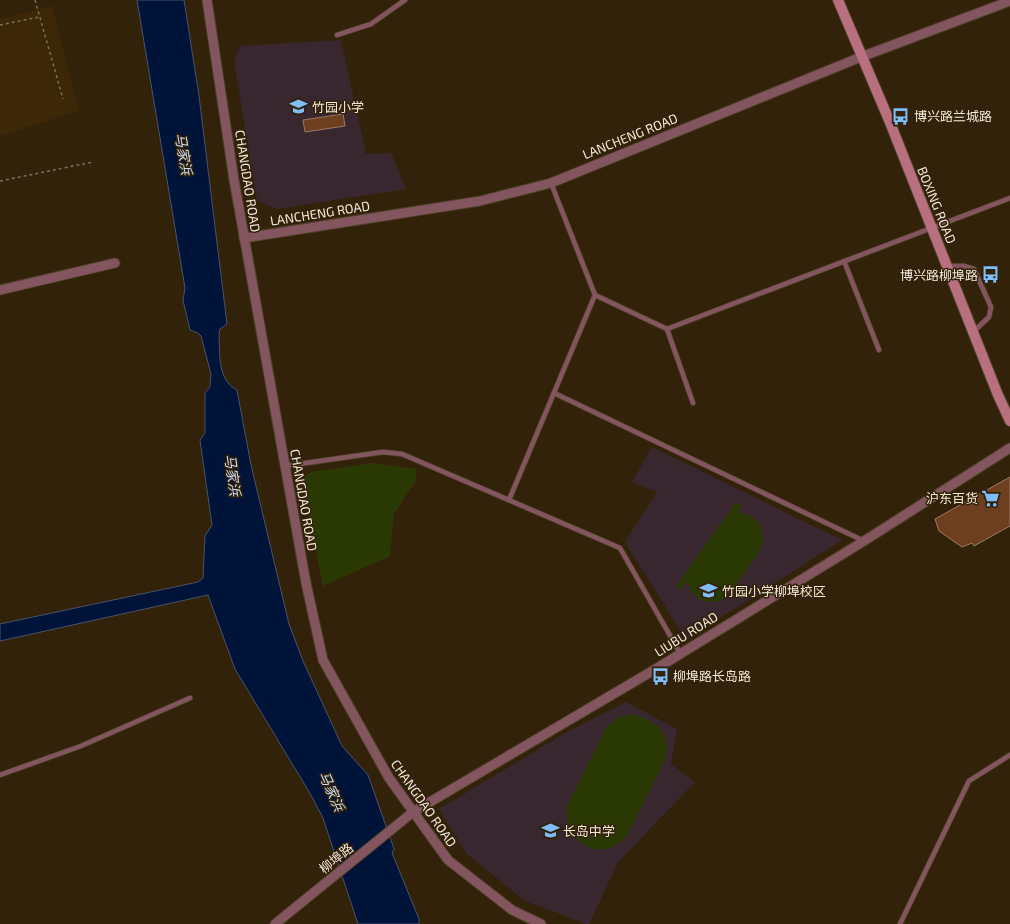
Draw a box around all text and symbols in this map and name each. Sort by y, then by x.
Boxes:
school or university icon: 竹园小学 [289,97,309,117]
place label: 竹园小学 [312,99,364,115]
bus stop icon: 博兴路兰城路 [891,106,911,126]
place label: 博兴路兰城路 [914,108,992,124]
street label: LANCHENG ROAD [580,110,680,162]
street label: CHANGDAO ROAD [232,129,264,233]
water label: 马家浜 [172,132,196,177]
street label: BOXING ROAD [914,164,960,246]
street label: LANCHENG ROAD [269,197,371,229]
bus stop icon: 博兴路柳埠路 [981,265,1001,285]
place label: 博兴路柳埠路 [900,267,978,283]
street label: CHANGDAO ROAD [287,448,321,552]
water label: 马家浜 [222,453,244,498]
supermarket icon: 沪东百货 [981,488,1001,508]
place label: 沪东百货 [926,490,978,506]
school or university icon: 竹园小学柳埠校区 [699,581,719,601]
place label: 竹园小学柳埠校区 [722,583,826,599]
street label: LIUBU ROAD [651,608,721,660]
bus stop icon: 柳埠路长岛路 [650,666,670,686]
place label: 柳埠路长岛路 [673,668,751,684]
street label: CHANGDAO ROAD [388,756,460,850]
water label: 马家浜 [316,768,349,815]
school or university icon: 长岛中学 [540,821,560,841]
place label: 长岛中学 [563,823,615,839]
street label: 柳埠路 [316,840,356,876]

